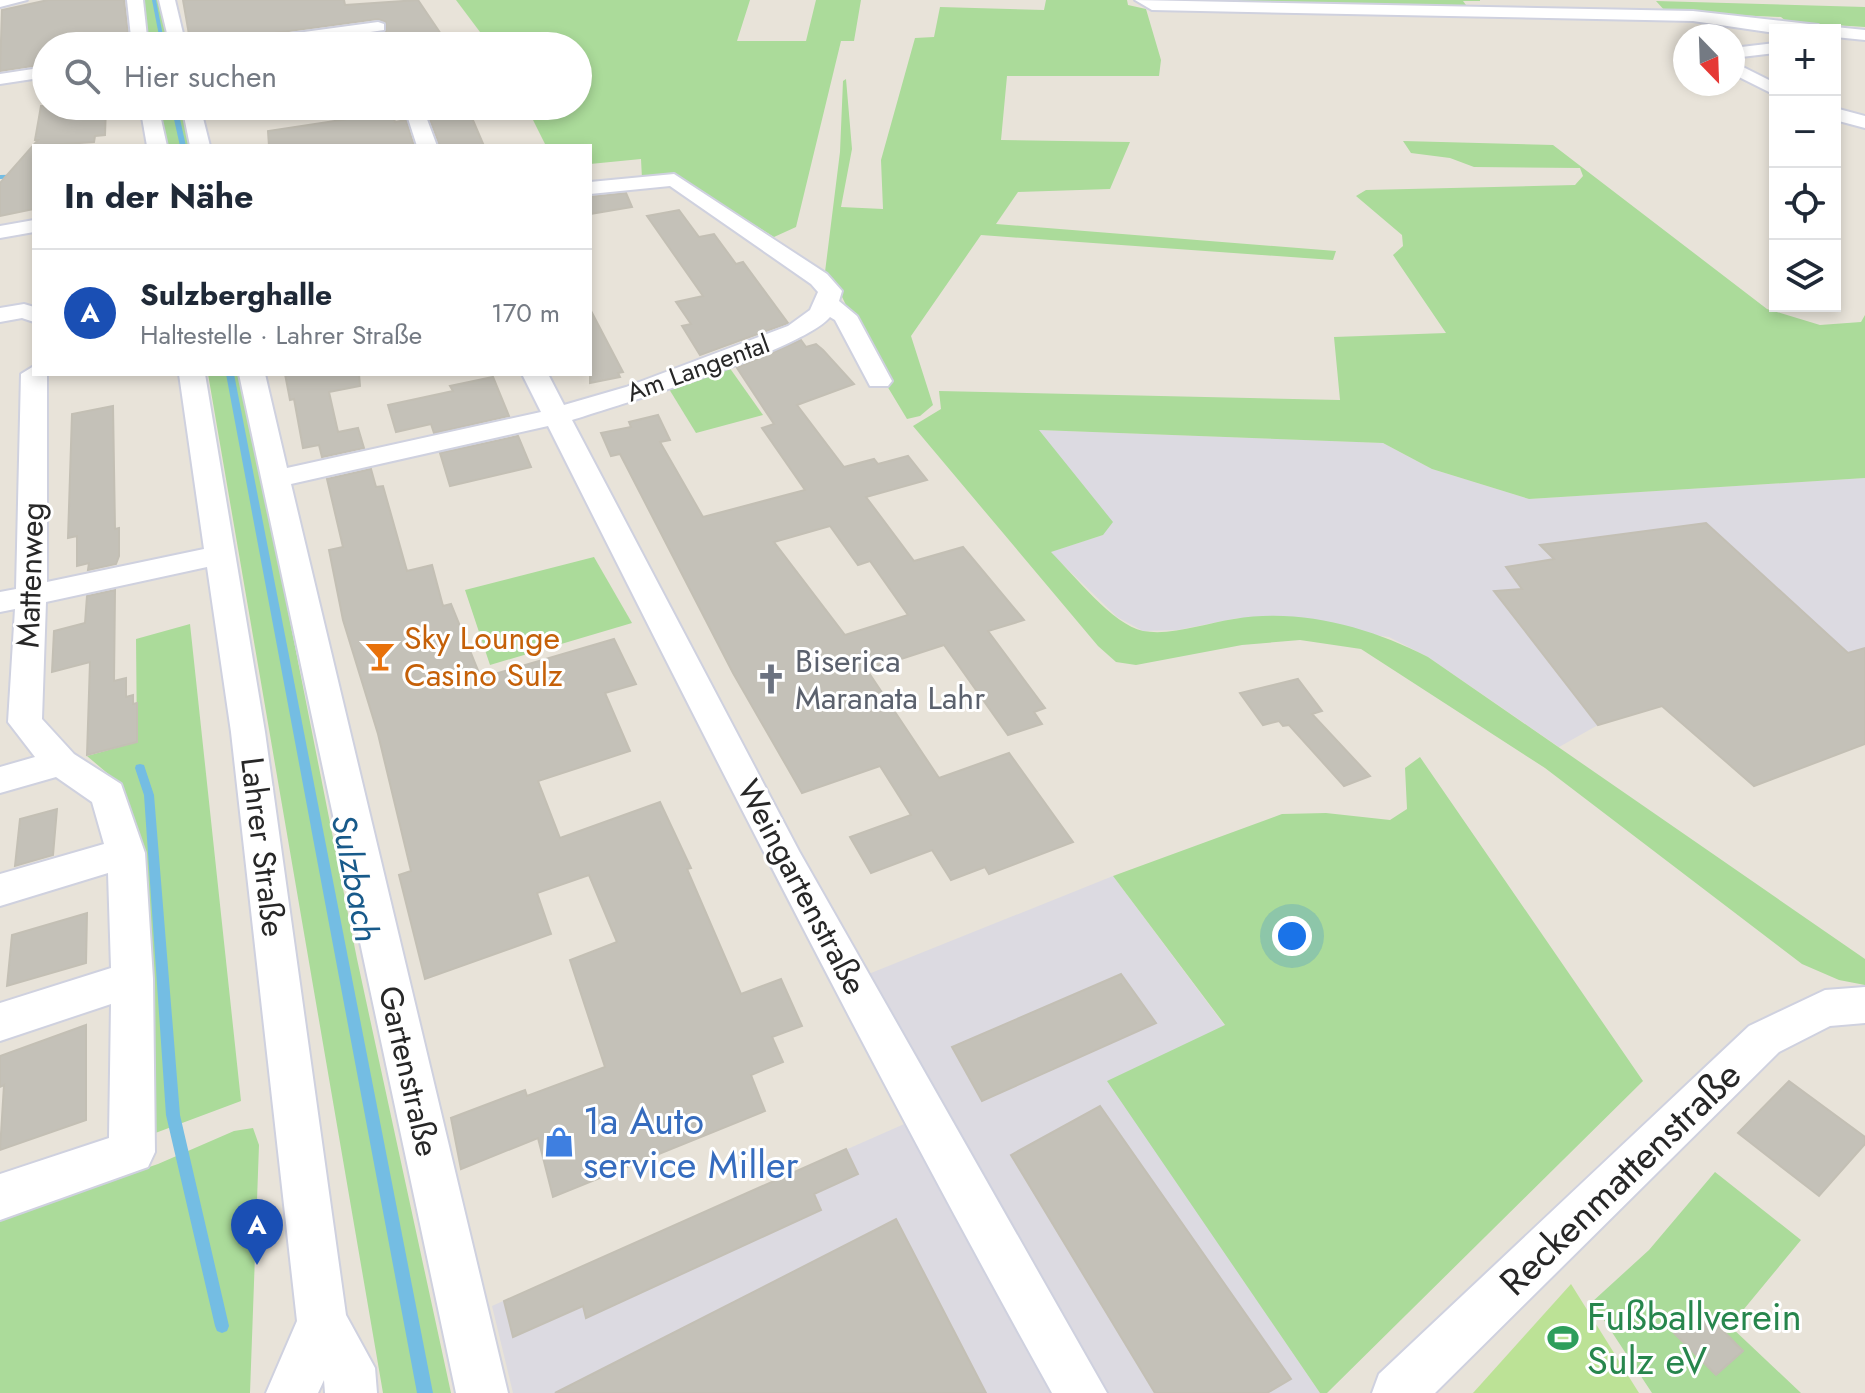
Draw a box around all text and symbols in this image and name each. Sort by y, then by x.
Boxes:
north arrow [1673,24,1745,96]
map controls [1769,24,1841,312]
button: + [1769,24,1841,96]
search box [32,32,592,120]
icon: search [60,54,104,98]
text: Hier suchen [124,55,277,98]
button: − [1769,96,1841,168]
button: locate [1769,168,1841,240]
text: In der Nähe [64,172,254,221]
button: layers [1769,240,1841,312]
text: Sulzberghalle [140,273,332,316]
text: A [80,294,100,332]
text: 170 m [491,294,560,332]
text: Haltestelle · Lahrer Straße [140,316,422,354]
street label: Am Langental [621,325,775,411]
street label: Mattenweg [4,501,56,649]
place label: Sky Lounge Casino Sulz [404,615,563,698]
place label: Biserica Maranata Lahr [795,638,985,721]
bar icon: Sky Lounge Casino Sulz [363,639,397,673]
church icon: Biserica Maranata Lahr [754,662,788,696]
street label: Lahrer Straße [229,755,297,939]
street label: Weingartenstraße [726,771,878,1003]
water label: Sulzbach [319,810,391,946]
your location [1272,916,1312,956]
street label: Gartenstraße [367,981,451,1161]
street label: Reckenmattenstraße [1487,1048,1753,1308]
place label: 1a Auto service Miller [583,1093,799,1192]
shop icon: 1a Auto service Miller [542,1125,576,1159]
pin: A [231,1199,283,1265]
place label: Fußballverein Sulz eV [1587,1289,1802,1388]
sports icon: Fußballverein Sulz eV [1546,1321,1580,1355]

